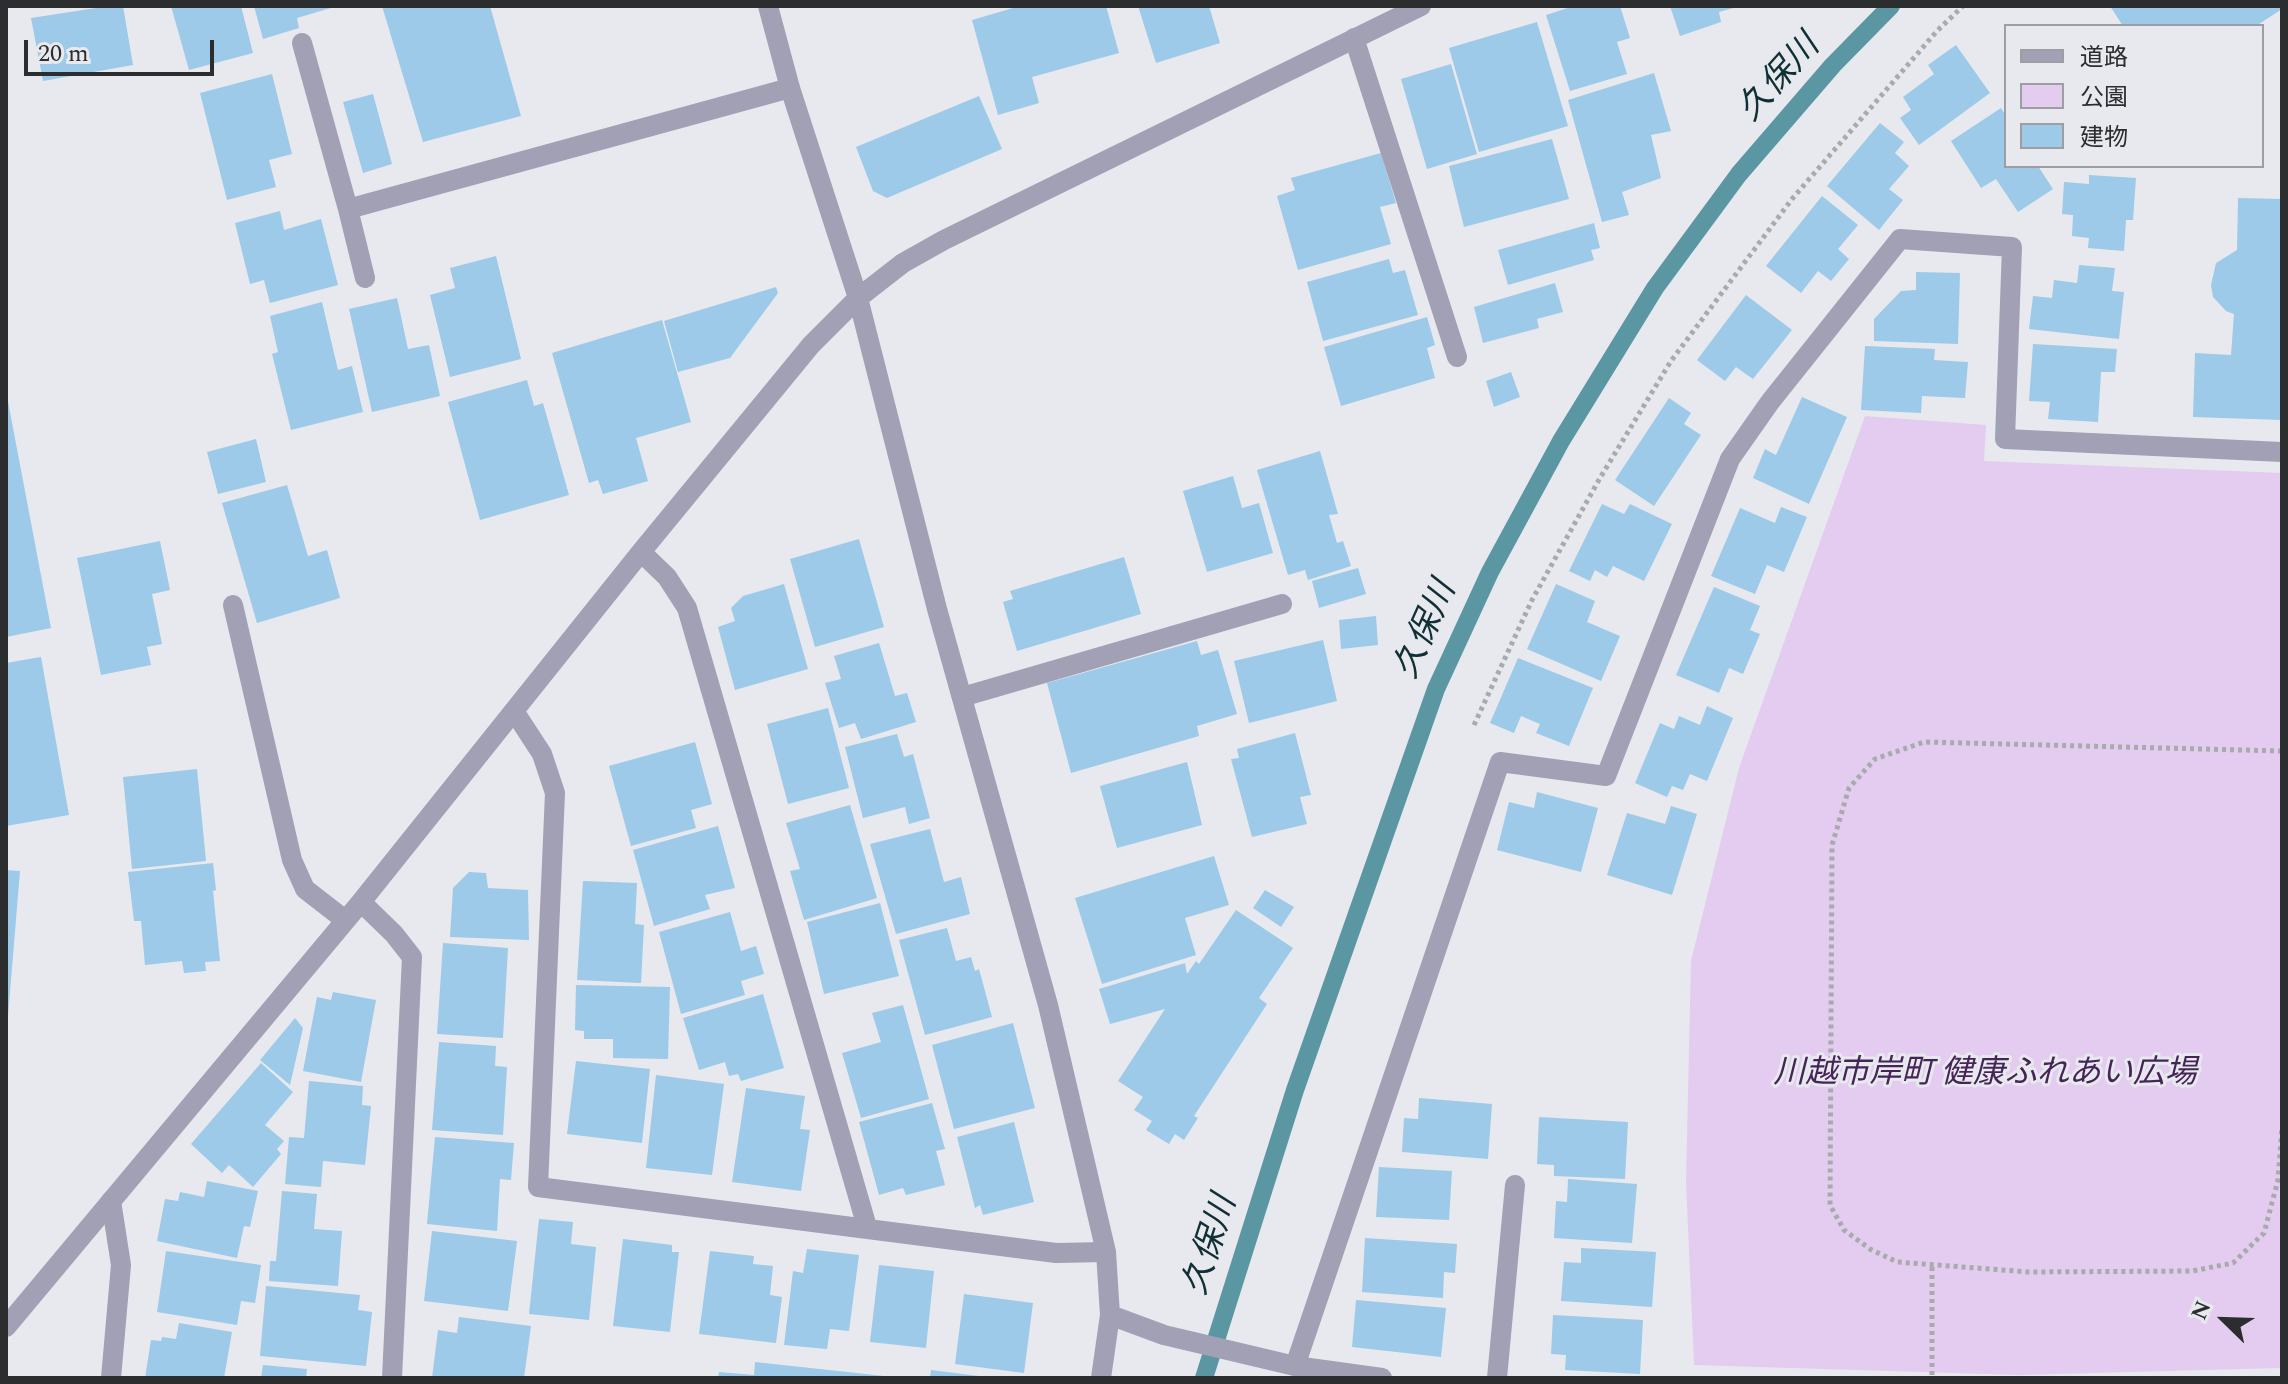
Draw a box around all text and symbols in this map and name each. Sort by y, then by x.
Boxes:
scale bar [28,24,218,74]
legend [2004,24,2264,168]
water label: 久保川 [1732,28,1830,132]
text: 20 m [38,36,89,72]
text: 道路 [2080,40,2128,76]
text: 公園 [2080,80,2128,116]
text: 建物 [2080,120,2128,156]
water label: 久保川 [1389,576,1467,686]
park label: 川越市岸町 健康ふれあい広場 [1773,1057,2197,1095]
water label: 久保川 [1178,1191,1248,1301]
north arrow [2184,1280,2264,1360]
text: N [2183,1296,2220,1325]

